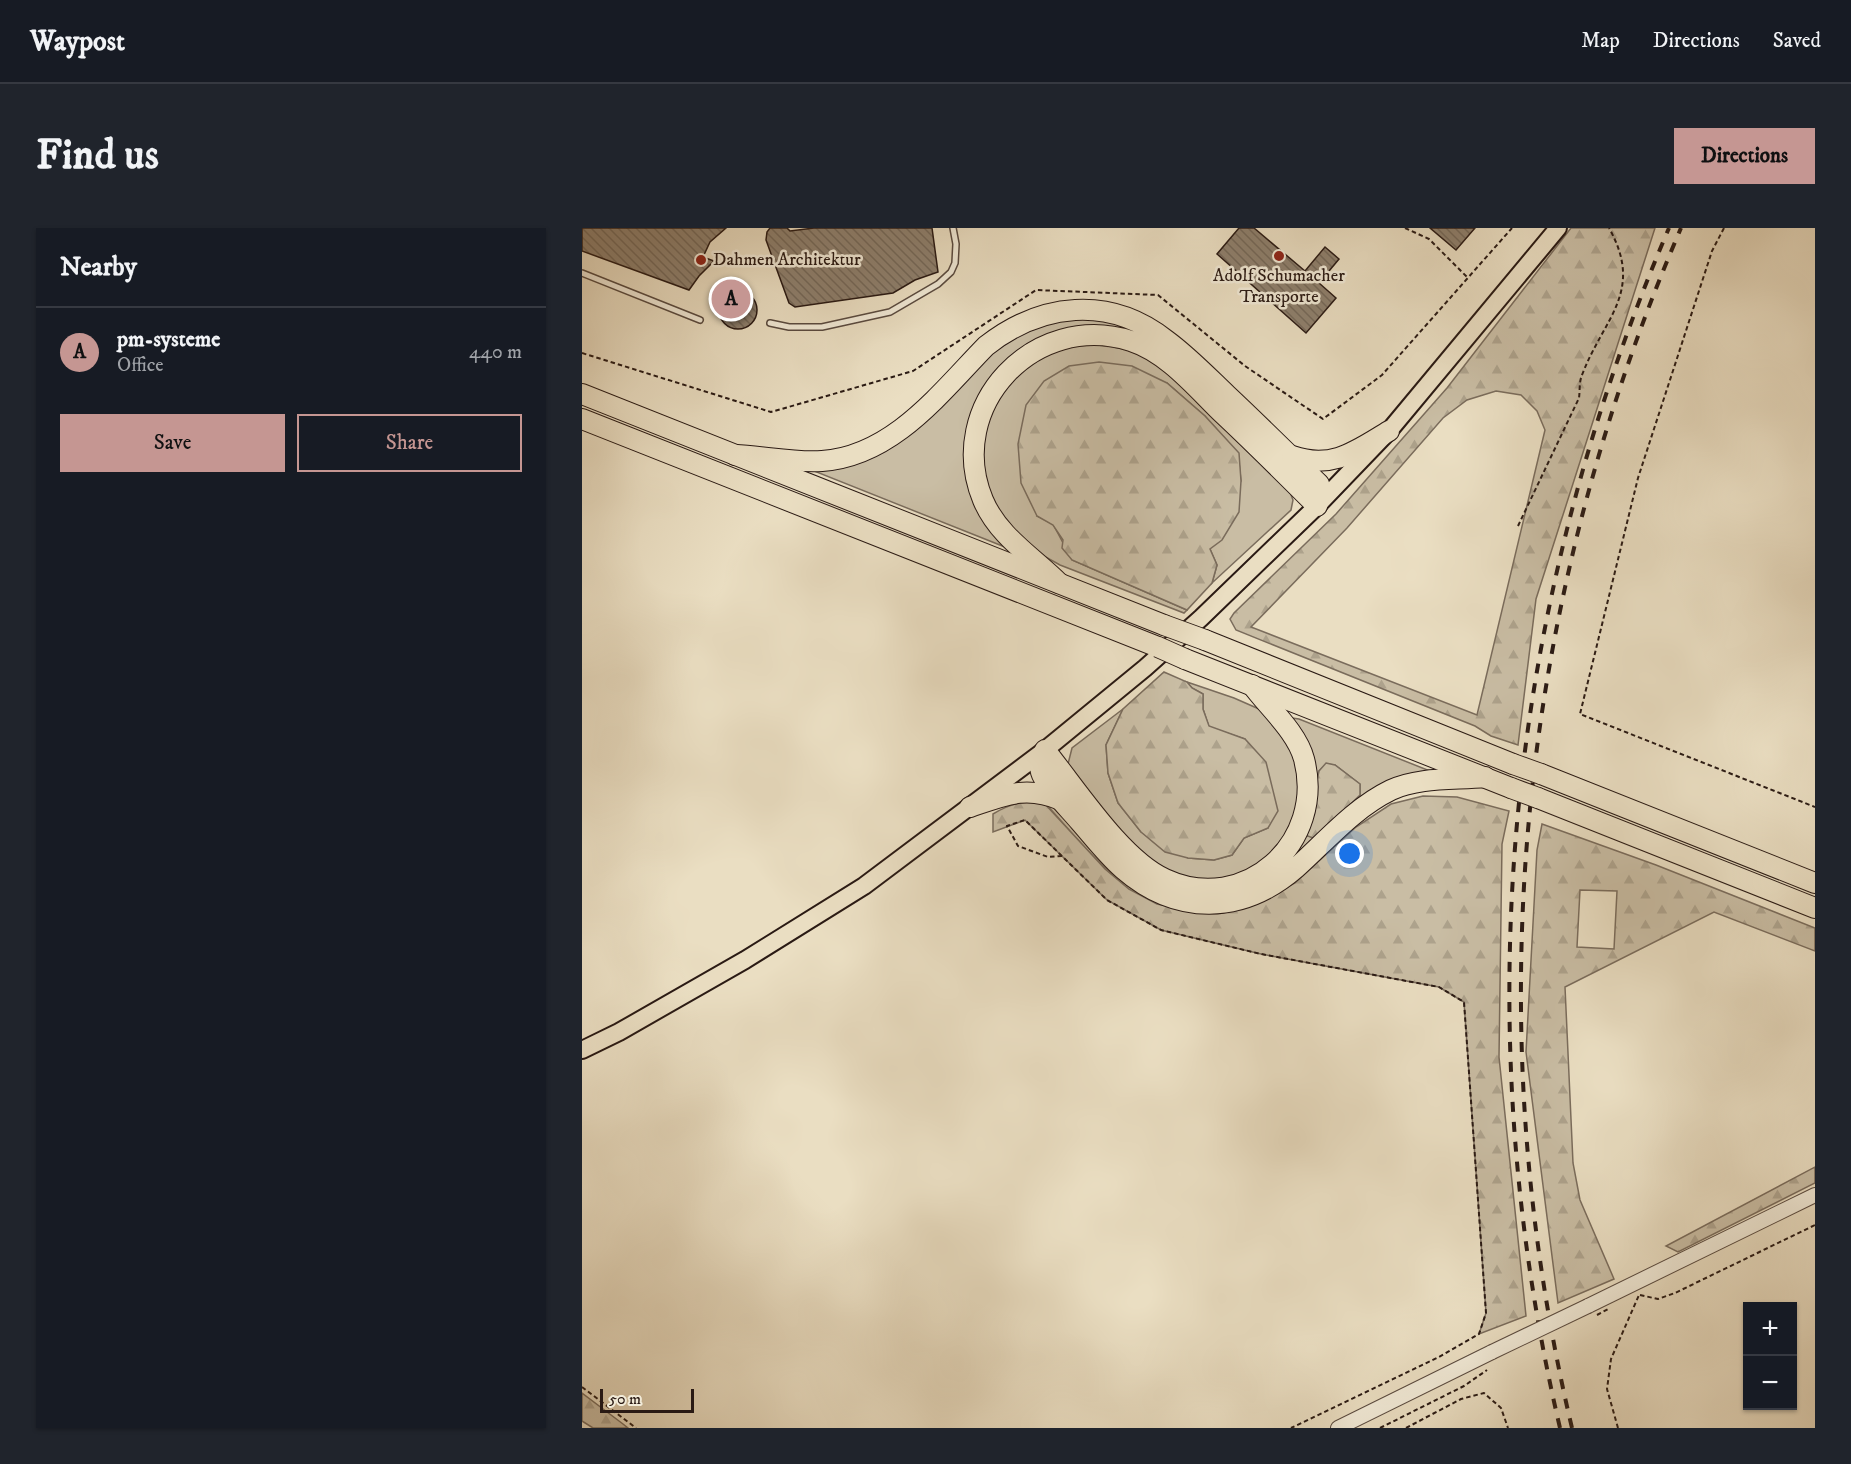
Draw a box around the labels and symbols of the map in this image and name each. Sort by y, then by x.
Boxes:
place label: Dahmen Architektur [713,249,861,271]
marker: Adolf Schumacher Transporte [1272,249,1286,263]
marker: Dahmen Architektur [694,253,708,267]
place label: Adolf Schumacher Transporte [1213,265,1345,308]
pin: A [712,276,750,322]
your location [1335,839,1364,868]
scale bar [600,1386,694,1414]

